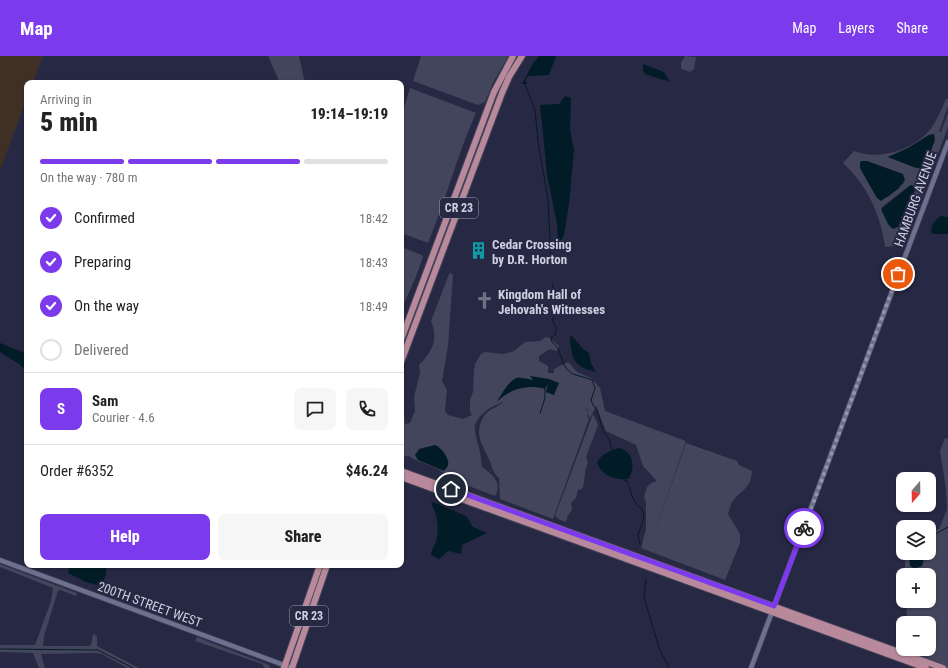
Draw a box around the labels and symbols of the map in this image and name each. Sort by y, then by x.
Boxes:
street label: HAMBURG AVENUE [891,150,940,249]
road number: CR 23 [440,198,478,218]
place label: Cedar Crossing by D.R. Horton [492,237,571,267]
building icon: Cedar Crossing by D.R. Horton [469,241,489,261]
pin [881,257,915,291]
place label: Kingdom Hall of Jehovah's Witnesses [498,287,605,317]
church icon: Kingdom Hall of Jehovah's Witnesses [475,291,495,311]
pin [434,472,468,506]
north arrow [896,472,936,512]
courier [784,508,824,548]
street label: 200TH STREET WEST [96,579,204,630]
road number: CR 23 [290,606,328,626]

